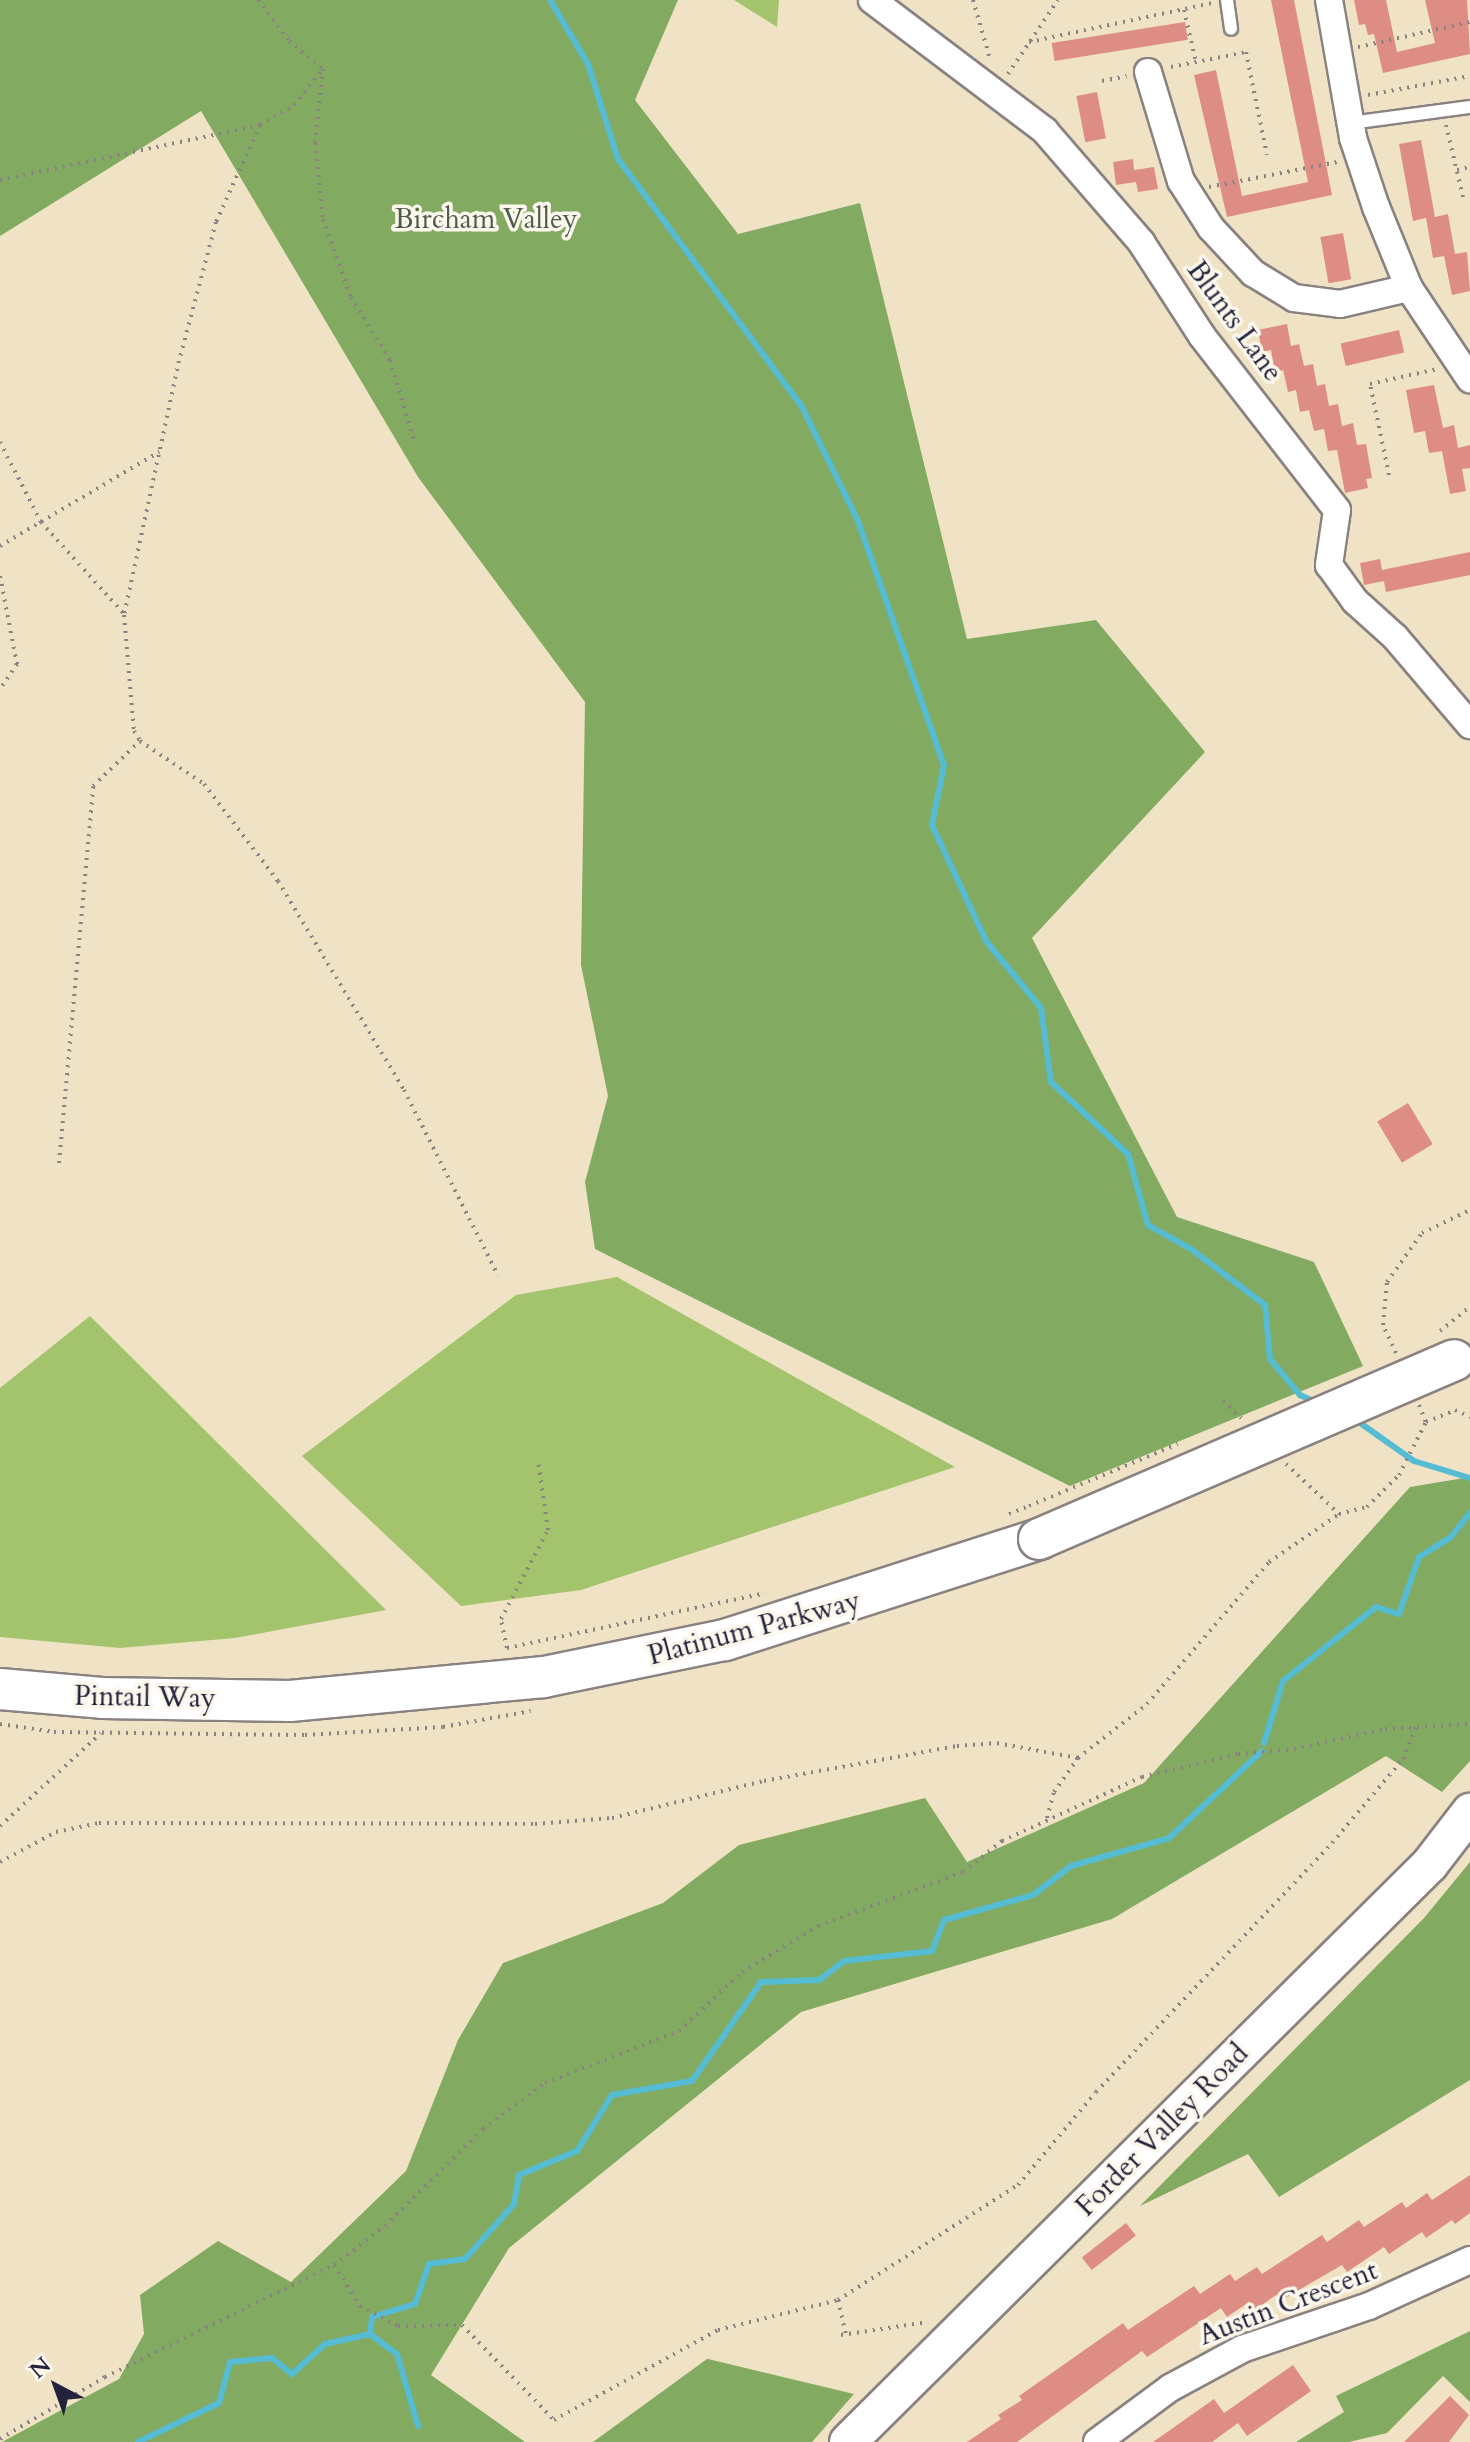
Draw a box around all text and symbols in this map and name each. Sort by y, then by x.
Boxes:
park label: Bircham Valley [395,202,577,236]
street label: Blunts Lane [1180,254,1290,388]
street label: Platinum Parkway [644,1584,864,1672]
street label: Pintail Way [74,1679,216,1715]
street label: Forder Valley Road [1069,2037,1255,2223]
street label: Austin Crescent [1194,2253,1382,2353]
north arrow [16,2346,96,2426]
text: N [23,2350,57,2385]

